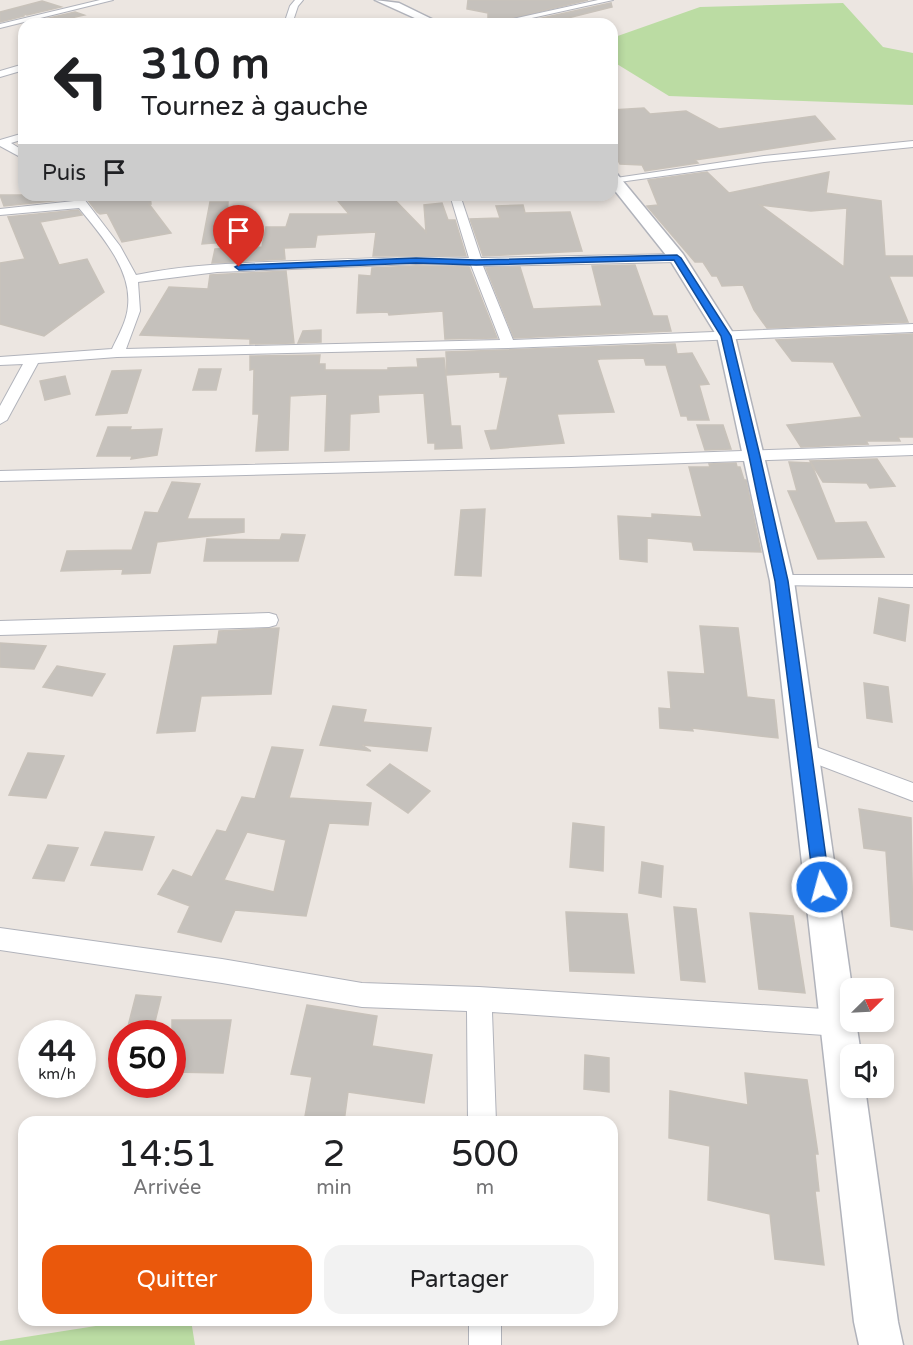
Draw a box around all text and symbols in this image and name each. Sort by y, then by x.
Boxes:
text: 310 m [141,39,270,90]
icon: left [42,42,120,120]
text: Tournez à gauche [141,90,368,123]
icon: arrive [98,156,131,189]
text: Puis [42,160,86,186]
pin [213,205,264,267]
icon: arrive [222,214,255,247]
position arrow [790,855,854,919]
north arrow [840,978,894,1032]
map controls [840,978,894,1098]
speed limit sign: 50 [108,1020,186,1098]
text: 44 [38,1033,76,1070]
button: sound [840,1044,894,1098]
text: km/h [38,1065,76,1083]
text: 14:51 [117,1133,217,1176]
text: 2 [323,1133,345,1176]
text: 500 [451,1133,519,1176]
text: Arrivée [133,1176,201,1200]
text: min [316,1176,352,1200]
text: m [476,1176,494,1200]
button: Quitter [42,1245,312,1314]
button: Partager [324,1245,594,1314]

